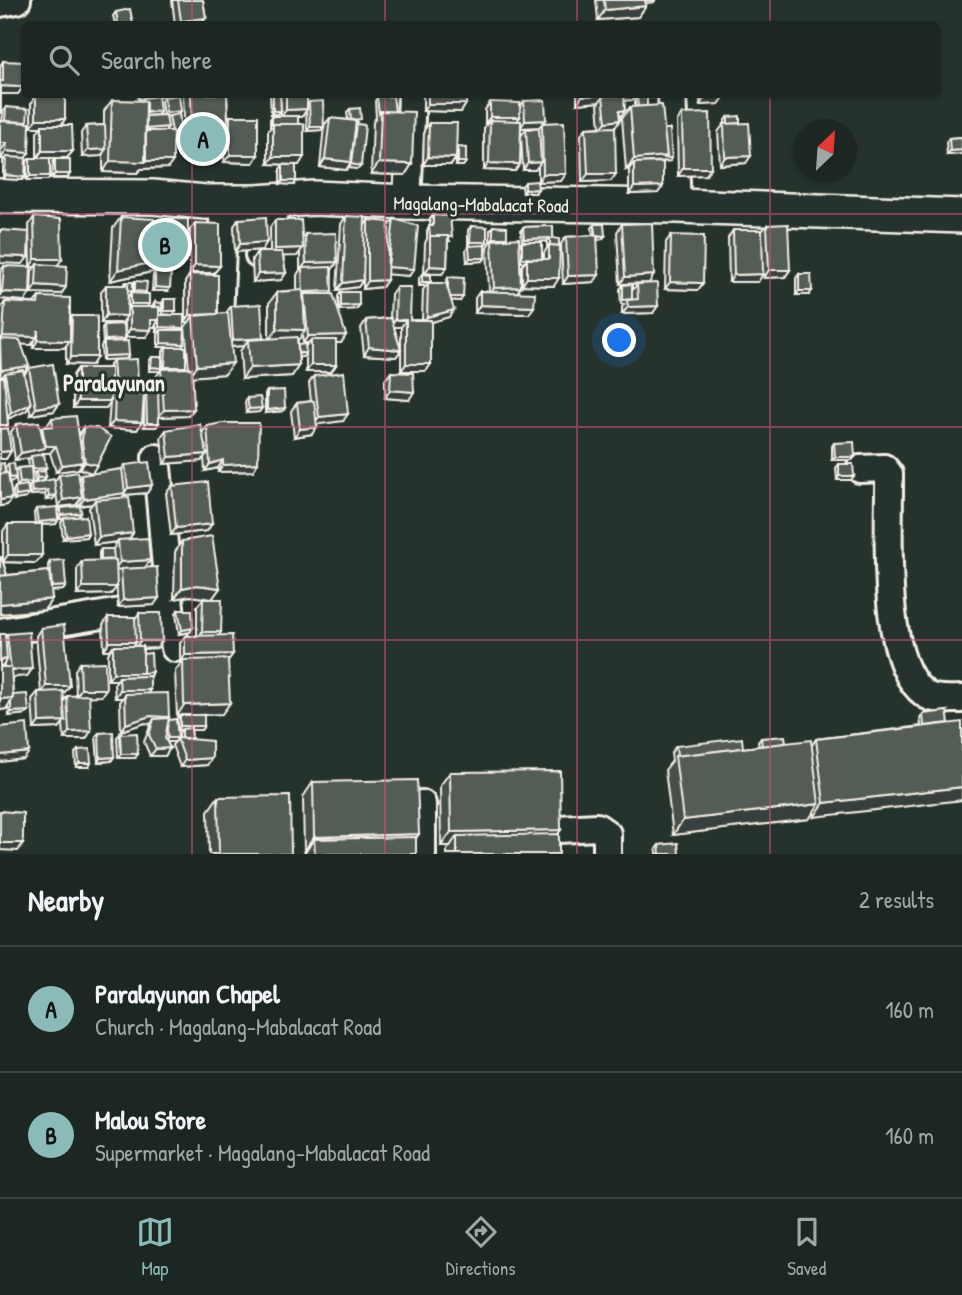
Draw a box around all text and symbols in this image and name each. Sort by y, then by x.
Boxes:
search box [21,21,941,98]
icon: search [45,41,83,79]
text: Search here [101,42,212,77]
pin: A [180,113,226,165]
north arrow [794,119,857,182]
street label: Magalang-Mabalacat Road [393,189,569,219]
pin: B [142,219,188,271]
your location [602,323,636,357]
district label: Paralayunan [63,367,165,399]
text: Nearby [28,880,104,920]
text: 2 results [859,884,934,915]
text: Paralayunan Chapel [95,976,280,1011]
text: A [45,994,57,1025]
text: 160 m [885,994,934,1025]
text: Church · Magalang-Mabalacat Road [95,1011,381,1042]
text: Malou Store [95,1102,206,1137]
text: B [45,1120,57,1151]
text: 160 m [885,1120,934,1151]
text: Supermarket · Magalang-Mabalacat Road [95,1137,430,1168]
tab: Map [136,1213,174,1281]
tab: Directions [446,1213,516,1281]
tab: Saved [787,1213,826,1281]

